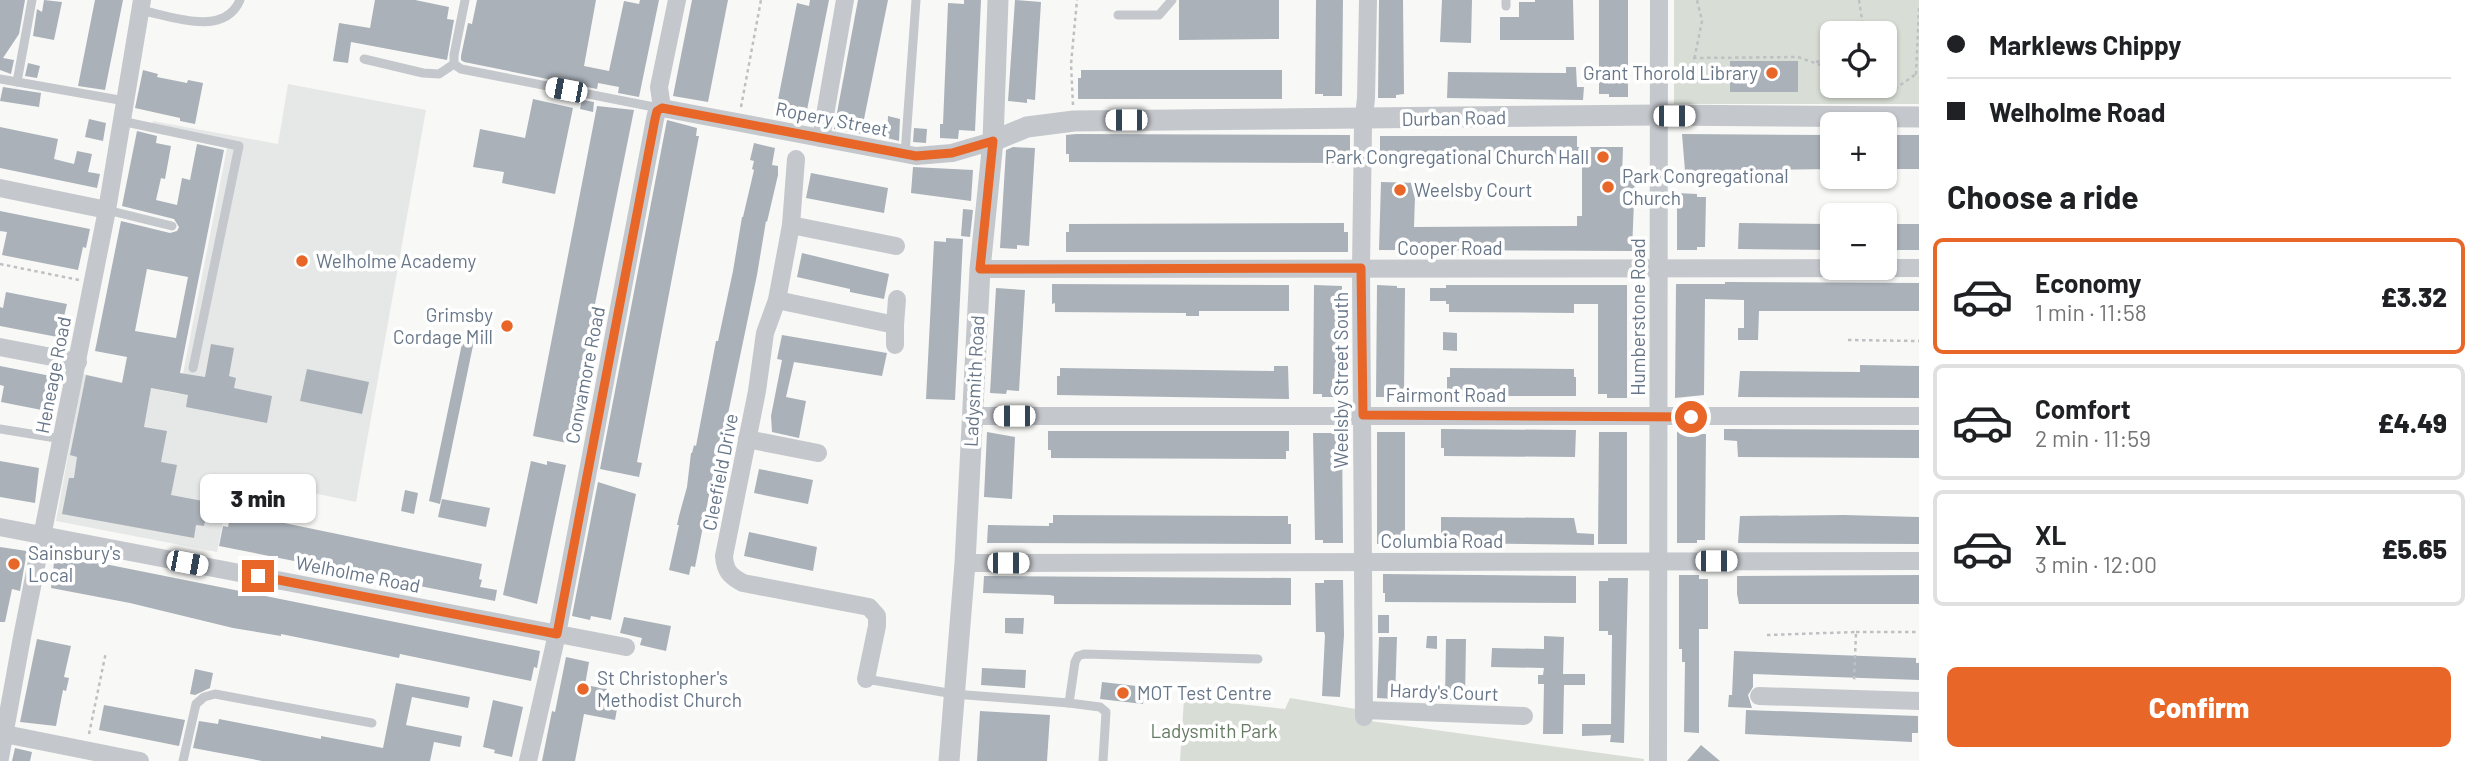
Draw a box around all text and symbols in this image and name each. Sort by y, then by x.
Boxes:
map controls [1820,21,1897,280]
button: locate [1820,21,1897,98]
text: Marklews Chippy [1989,29,2181,60]
place label: Grant Thorold Library [1583,61,1758,84]
marker: Grant Thorold Library [1764,65,1780,81]
car [544,76,589,104]
street label: Ropery Street [774,96,890,141]
text: Welholme Road [1989,96,2166,127]
street label: Durban Road [1401,105,1507,130]
car [1654,106,1696,127]
car [1106,110,1148,131]
button: + [1820,112,1897,189]
place label: Park Congregational Church Hall [1325,145,1589,168]
marker: Park Congregational Church Hall [1595,149,1611,165]
place label: Park Congregational Church [1622,164,1789,209]
text: Choose a ride [1947,177,2139,215]
place label: Weelsby Court [1414,178,1532,201]
marker: Park Congregational Church [1600,179,1616,195]
marker: Weelsby Court [1392,182,1408,198]
button: − [1820,203,1897,280]
street label: Cooper Road [1397,236,1503,259]
street label: Humberstone Road [1626,238,1649,396]
place label: Welholme Academy [316,249,477,272]
marker: Welholme Academy [294,253,310,269]
icon: car [1951,265,2014,328]
text: Economy [2035,267,2141,298]
text: £3.32 [2381,281,2447,312]
street label: Weelsby Street South [1329,292,1352,468]
text: 1 min · 11:58 [2035,298,2147,326]
place label: Grimsby Cordage Mill [393,303,493,348]
street label: Convamore Road [560,304,609,445]
street label: Heneage Road [30,315,75,435]
street label: Ladysmith Road [959,315,988,447]
marker: Grimsby Cordage Mill [499,318,515,334]
street label: Fairmont Road [1386,383,1506,406]
icon: car [1951,391,2014,454]
text: Comfort [2035,393,2131,424]
route start [1675,401,1707,433]
car [994,406,1036,427]
text: £4.49 [2378,407,2447,438]
street label: Cleefield Drive [697,411,742,532]
text: 2 min · 11:59 [2035,424,2151,452]
callout: 3 min [200,475,316,524]
text: 3 min [230,484,286,512]
icon: car [1951,517,2014,580]
text: XL [2035,519,2066,550]
street label: Columbia Road [1381,529,1503,552]
text: £5.65 [2381,533,2447,564]
place label: Sainsbury's Local [28,541,121,586]
car [165,549,210,577]
street label: Welholme Road [294,550,422,597]
text: 3 min · 12:00 [2035,550,2157,578]
car [1696,551,1738,572]
car [988,553,1030,574]
marker: Sainsbury's Local [6,556,22,572]
route end [242,560,274,592]
place label: St Christopher's Methodist Church [597,666,742,711]
button: Confirm [1947,667,2451,747]
street label: Hardy's Court [1389,678,1499,705]
marker: St Christopher's Methodist Church [575,681,591,697]
place label: MOT Test Centre [1137,681,1272,704]
marker: MOT Test Centre [1115,685,1131,701]
park label: Ladysmith Park [1150,719,1278,742]

